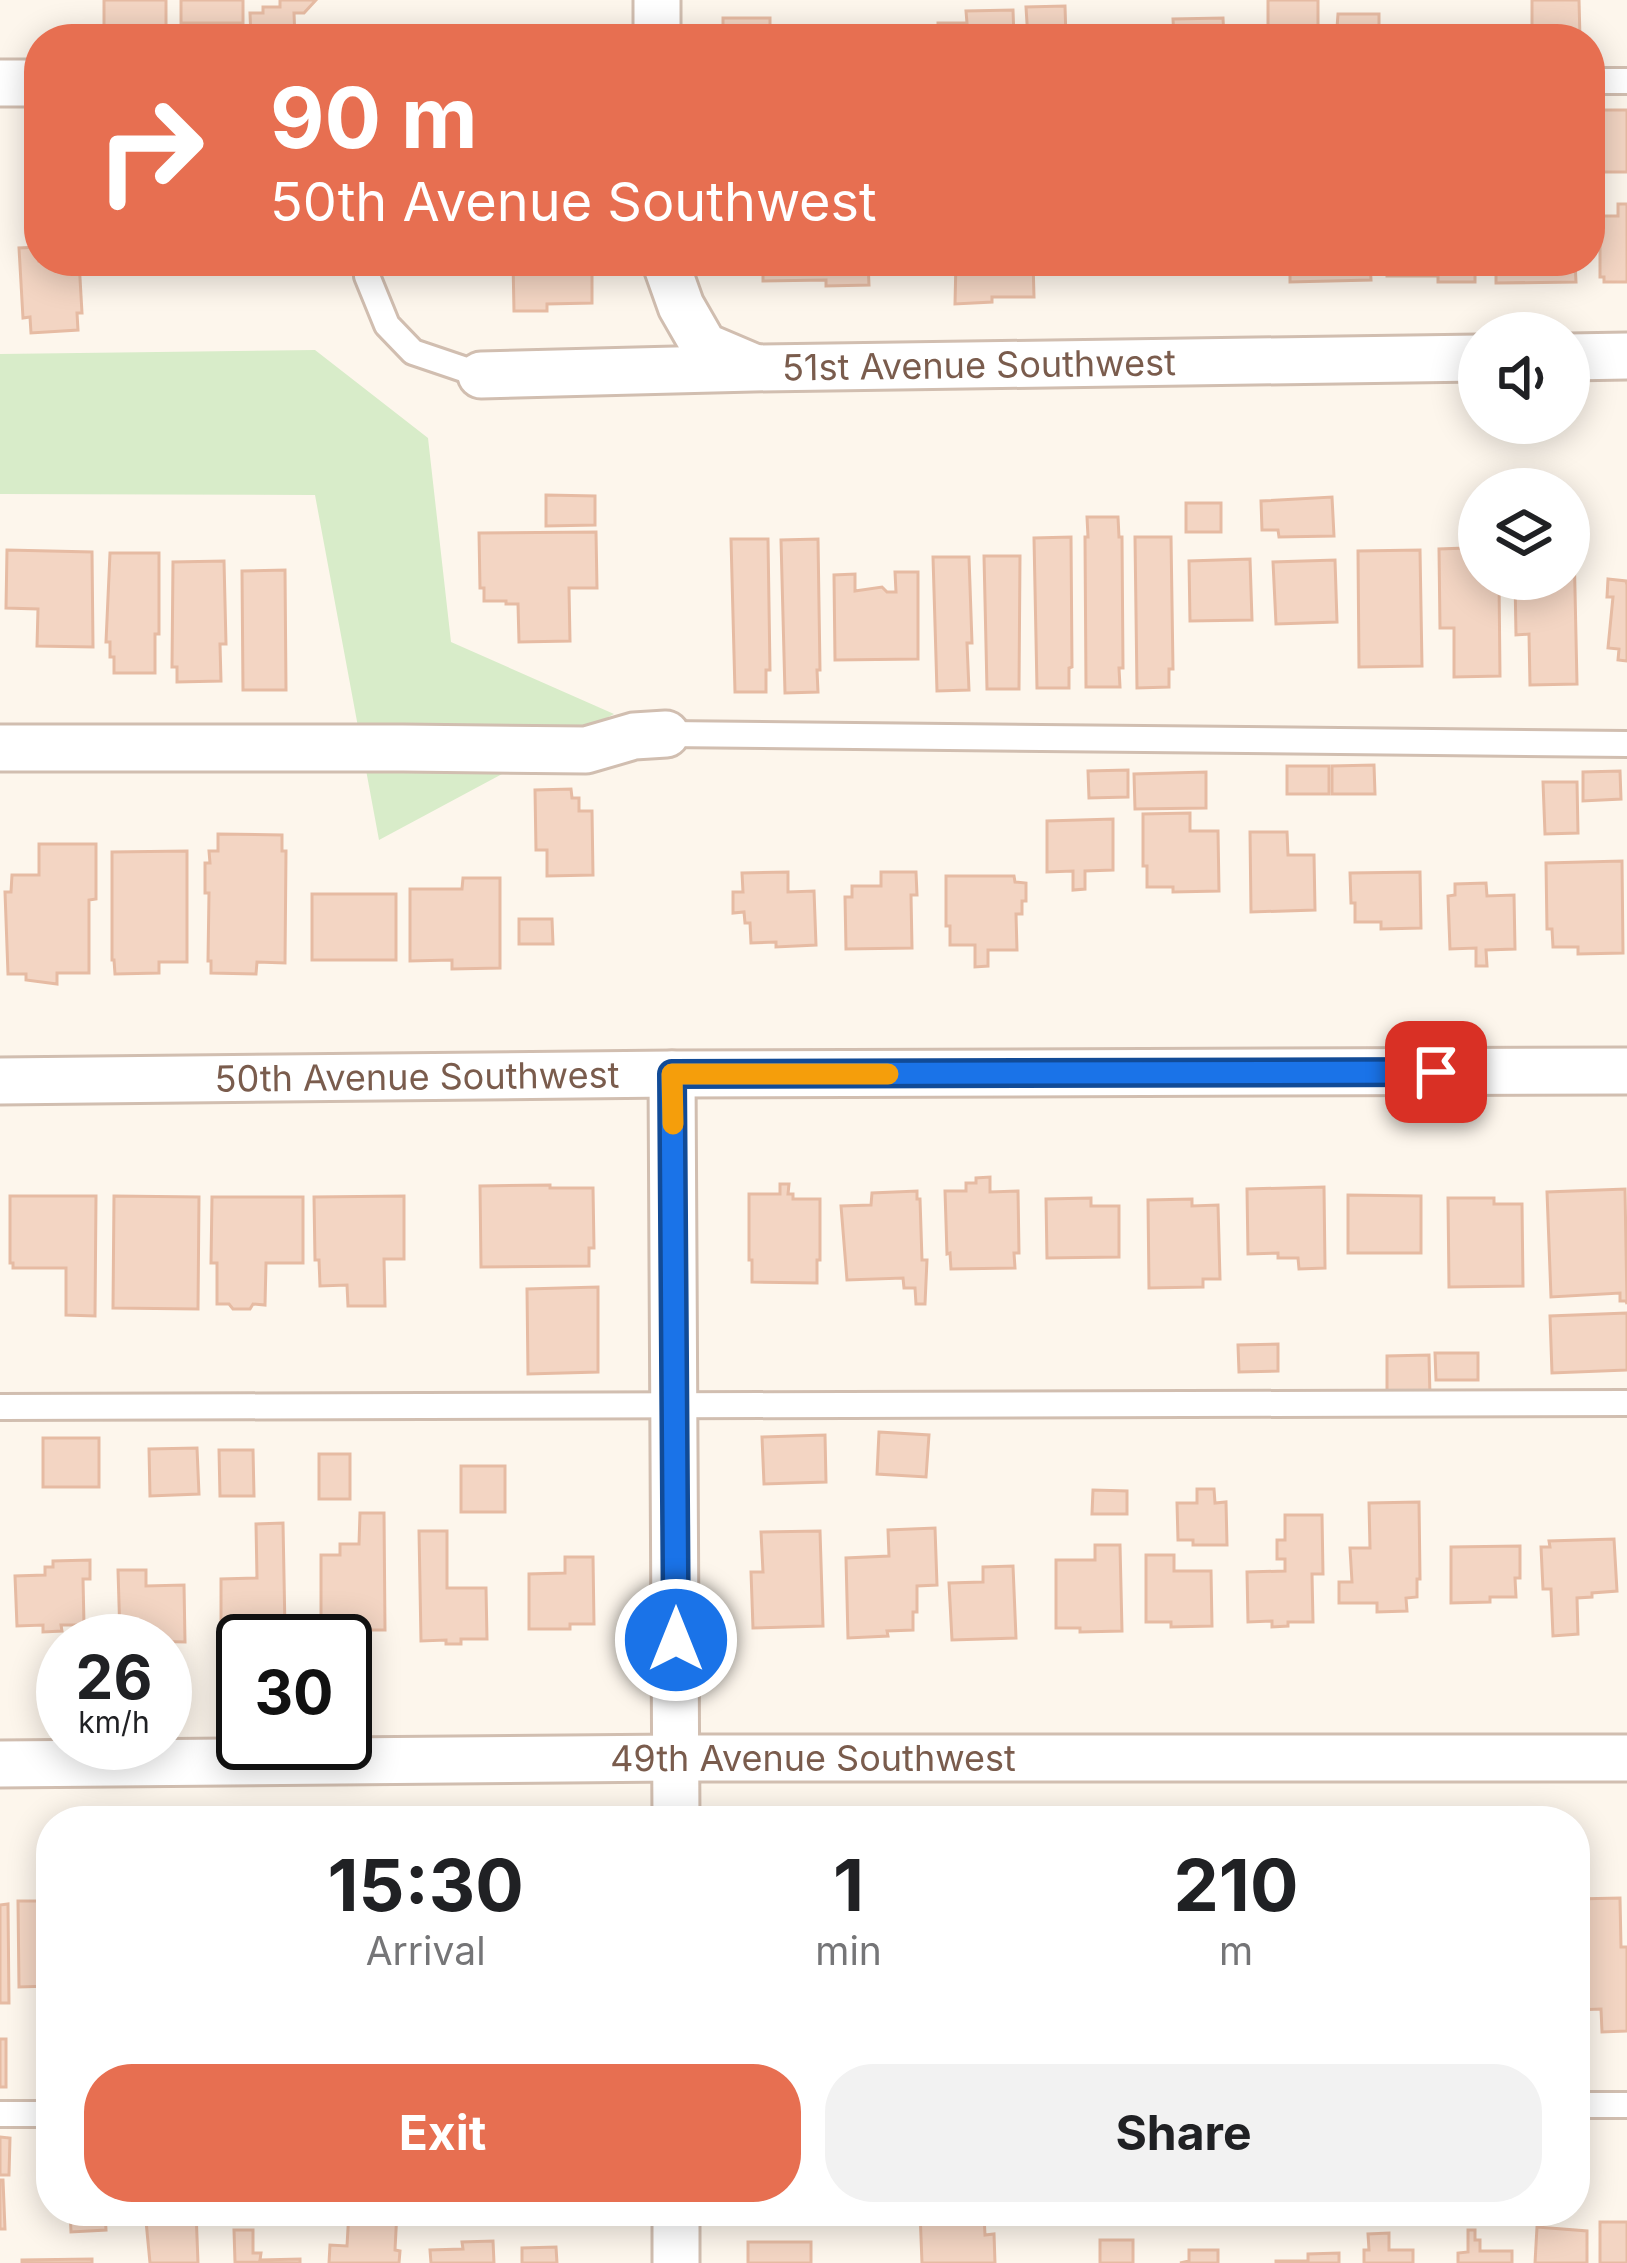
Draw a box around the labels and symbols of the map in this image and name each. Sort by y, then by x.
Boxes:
street label: 51st Avenue Southwest [782,340,1176,390]
pin [1385,1021,1487,1123]
street label: 50th Avenue Southwest [214,1053,620,1101]
position arrow [613,1577,739,1703]
speed limit sign: 30 [216,1614,372,1770]
street label: 49th Avenue Southwest [610,1736,1016,1781]

